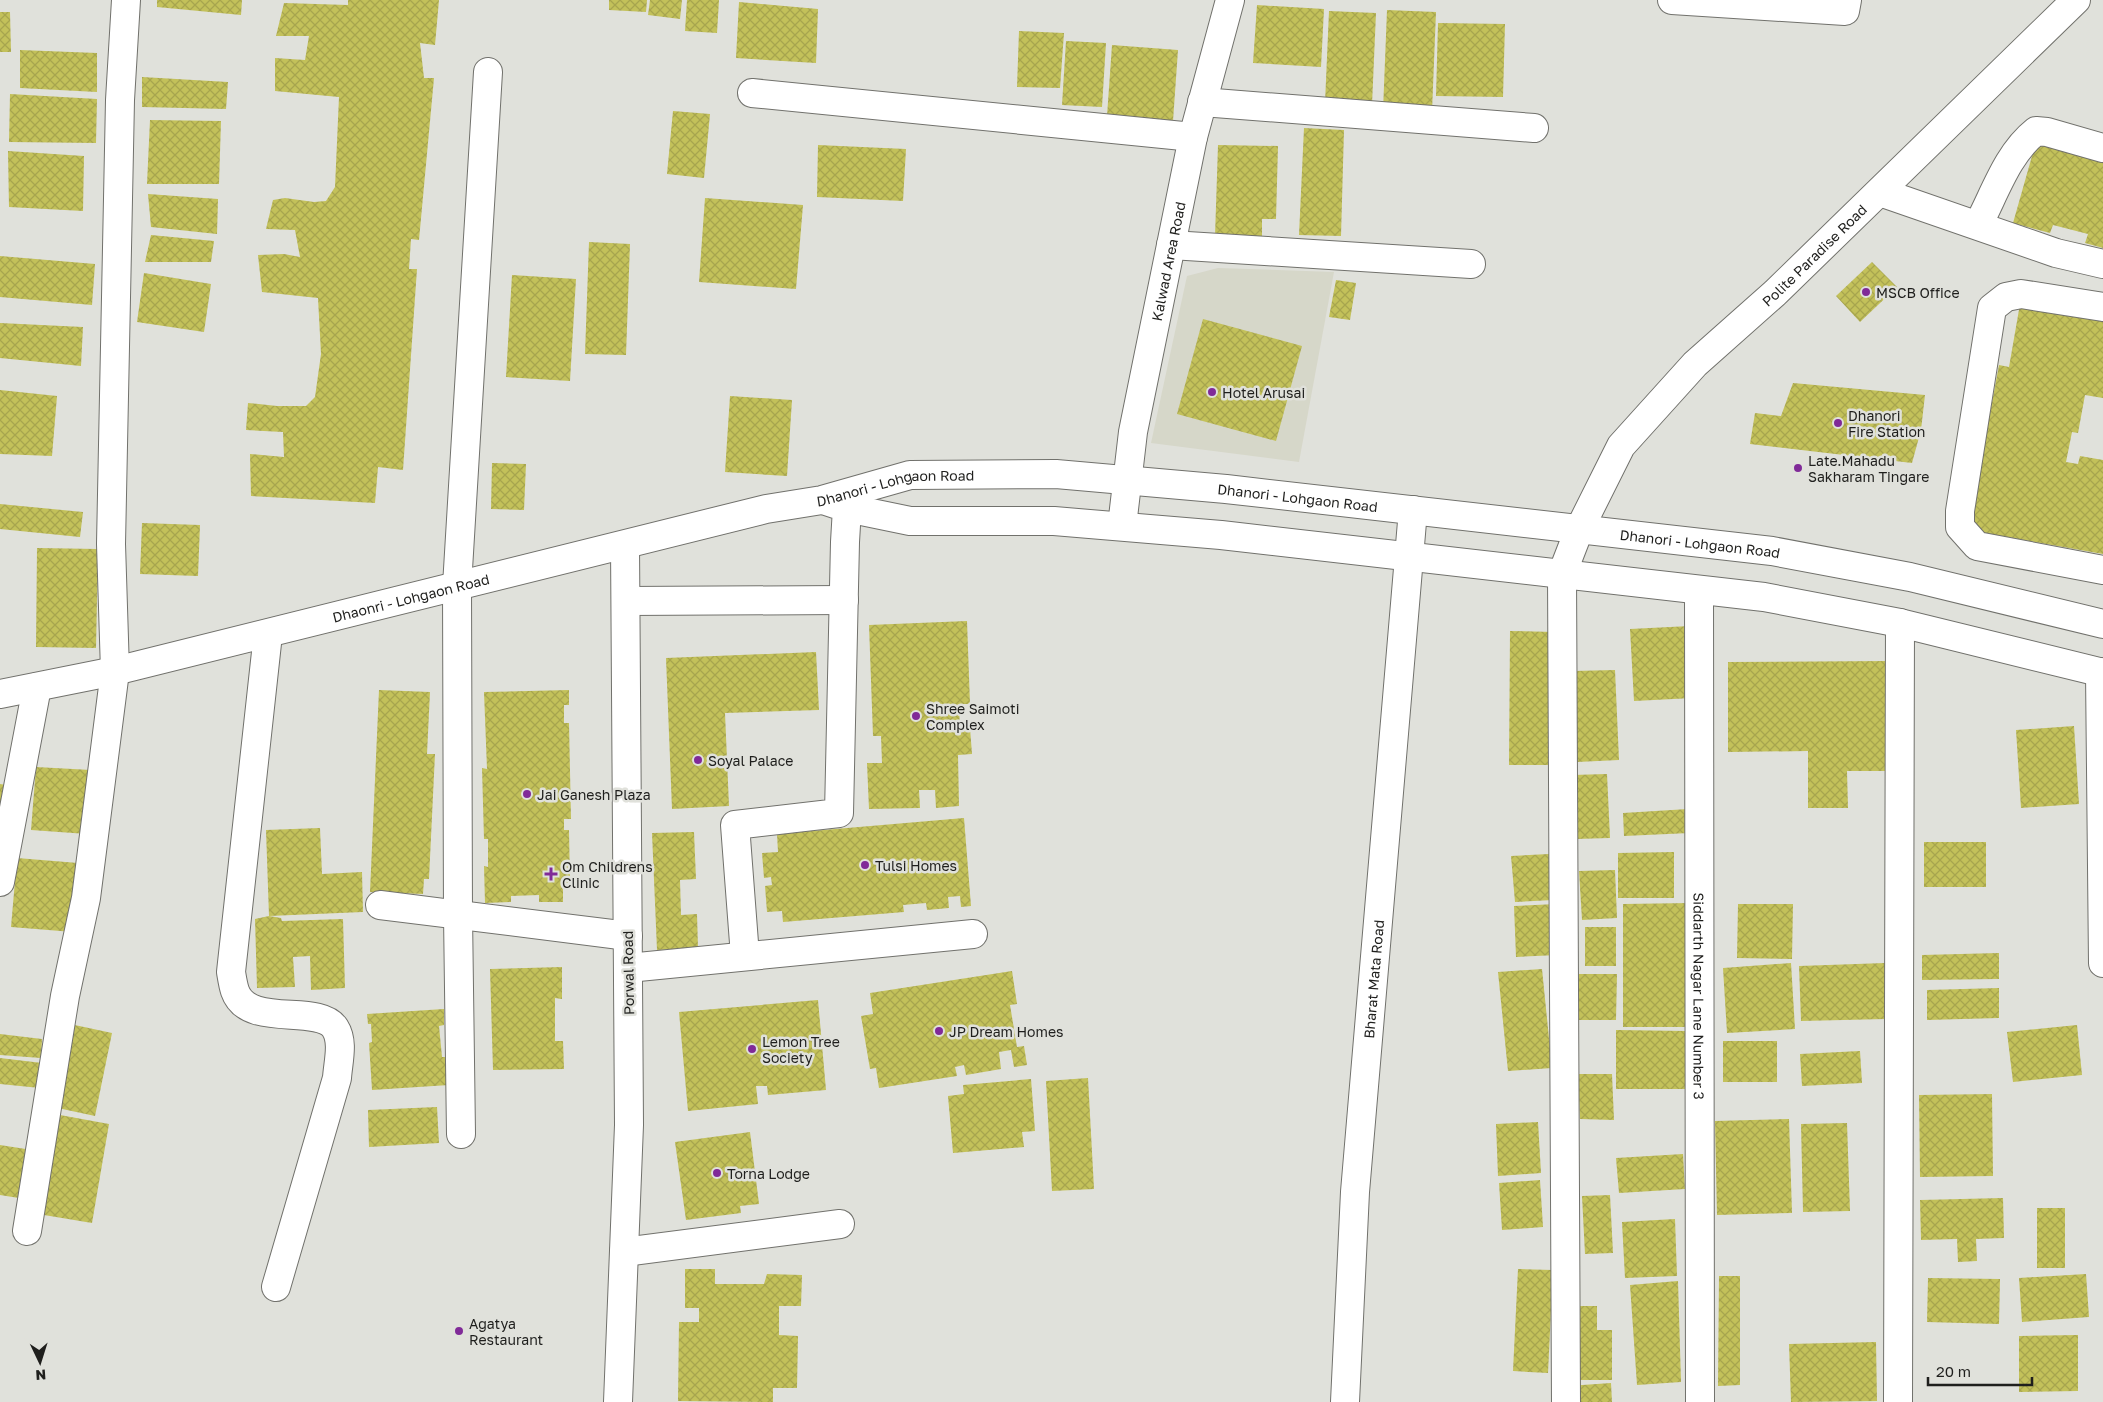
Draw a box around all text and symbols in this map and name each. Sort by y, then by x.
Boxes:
street label: Kalwad Area Road [1147,200,1188,322]
street label: Polite Paradise Road [1758,200,1870,309]
place label: MSCB Office [1876,284,1960,301]
marker: MSCB Office [1860,286,1872,298]
place label: Hotel Arusai [1222,384,1305,401]
marker: Hotel Arusai [1206,386,1218,398]
place label: Dhanori Fire Station [1848,407,1925,440]
marker: Dhanori Fire Station [1832,417,1844,429]
place label: Late.Mahadu Sakharam Tingare [1808,452,1929,485]
marker: Late.Mahadu Sakharam Tingare [1792,462,1804,474]
street label: Dhanori - Lohgaon Road [815,466,974,509]
street label: Dhanori - Lohgaon Road [1217,480,1379,515]
street label: Dhanori - Lohgaon Road [1619,525,1782,561]
street label: Dhaonri - Lohgaon Road [330,570,491,625]
place label: Shree Saimoti Complex [926,700,1019,733]
marker: Shree Saimoti Complex [910,710,922,722]
place label: Soyal Palace [708,752,793,769]
marker: Soyal Palace [692,754,704,766]
place label: Jai Ganesh Plaza [537,786,651,803]
marker: Jai Ganesh Plaza [521,788,533,800]
place label: Tulsi Homes [875,857,957,874]
place label: Om Childrens Clinic [562,858,653,891]
marker: Tulsi Homes [859,859,871,871]
marker: Om Childrens Clinic [544,867,558,881]
street label: Siddarth Nagar Lane Number 3 [1691,892,1708,1100]
street label: Bharat Mata Road [1360,919,1387,1039]
street label: Porwal Road [619,931,637,1015]
place label: JP Dream Homes [949,1023,1063,1040]
marker: JP Dream Homes [933,1025,945,1037]
place label: Lemon Tree Society [762,1033,840,1066]
marker: Lemon Tree Society [746,1043,758,1055]
place label: Torna Lodge [727,1165,810,1182]
marker: Torna Lodge [711,1167,723,1179]
place label: Agatya Restaurant [469,1315,543,1348]
marker: Agatya Restaurant [453,1325,465,1337]
north arrow [15,1337,65,1387]
scale bar [1928,1354,2032,1386]
text: 20 m [1936,1362,1971,1380]
text: N [35,1367,47,1384]

